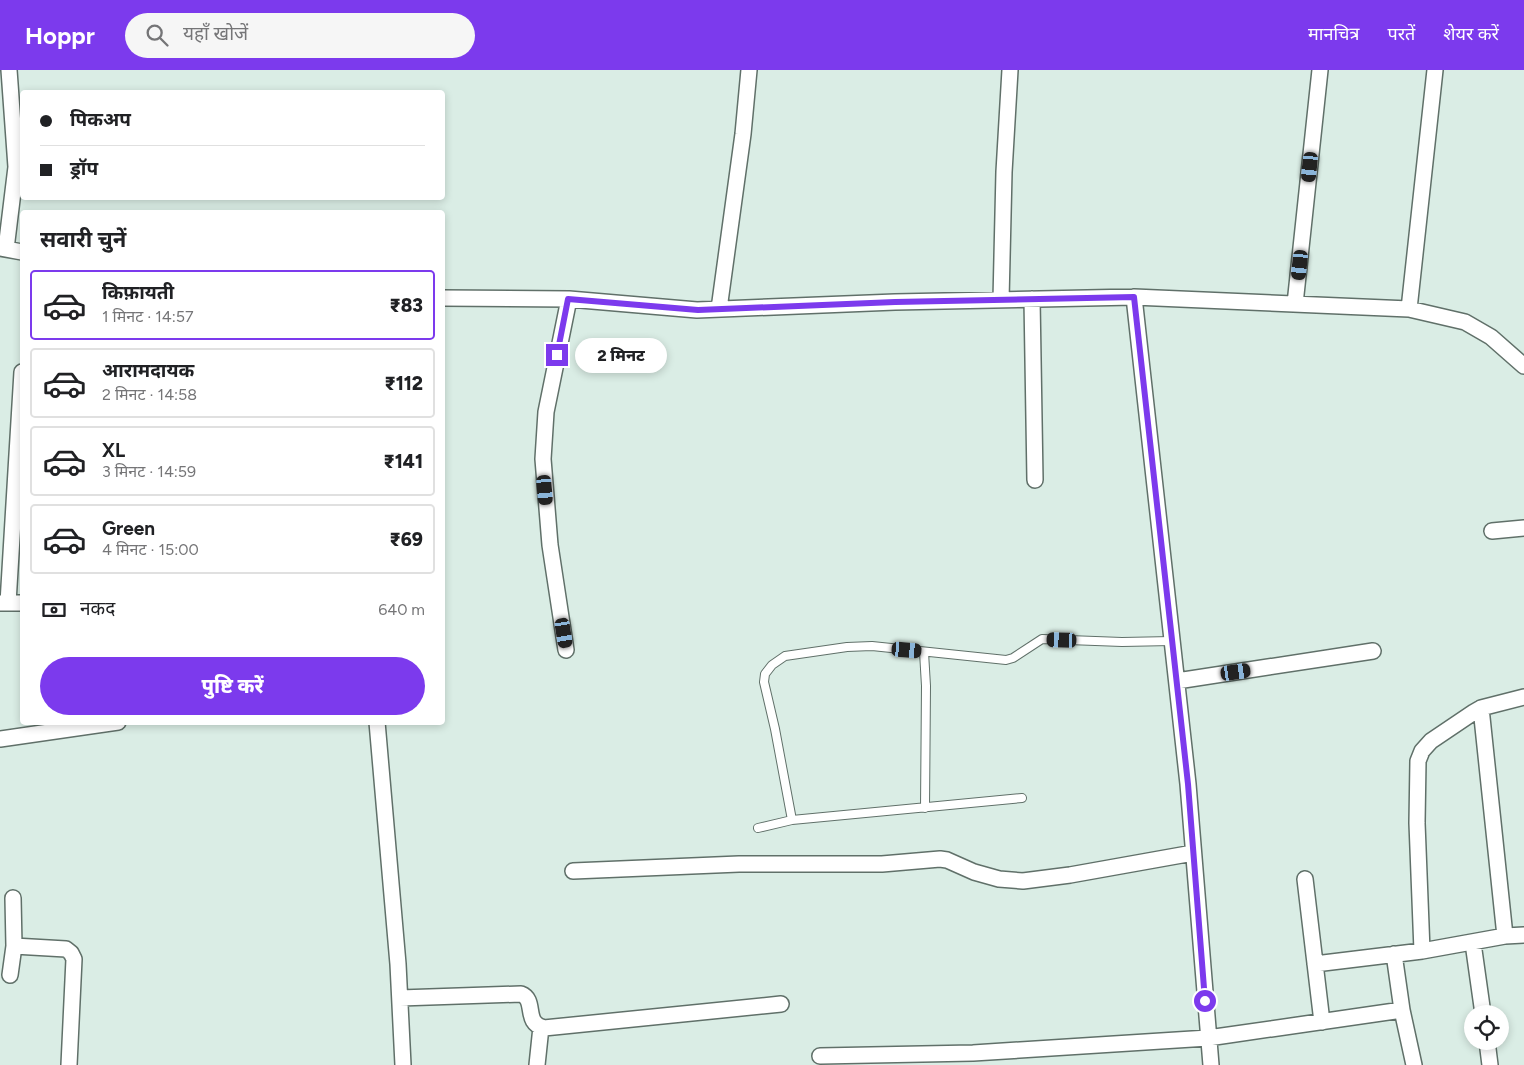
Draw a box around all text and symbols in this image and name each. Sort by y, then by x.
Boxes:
search box [125,13,475,58]
text: Hoppr [25,21,95,50]
icon: search [143,21,171,49]
text: यहाँ खोजें [183,22,248,45]
text: मानचित्र [1308,23,1359,45]
text: परतें [1387,23,1415,45]
text: शेयर करें [1443,23,1499,45]
text: पिकअप [70,108,131,131]
car [1300,151,1319,183]
text: ड्रॉप [70,157,98,180]
text: सवारी चुनें [40,226,126,253]
car [1290,249,1309,281]
text: किफ़ायती [102,281,174,304]
icon: car [42,283,87,328]
text: ₹83 [390,294,423,317]
text: 1 मिनट · 14:57 [102,307,194,326]
callout: 2 मिनट [574,338,667,372]
route end [546,344,568,366]
text: 2 मिनट [597,346,645,365]
text: आरामदायक [102,359,194,382]
icon: car [42,361,87,406]
text: ₹112 [384,372,423,395]
text: 2 मिनट · 14:58 [102,385,197,404]
icon: car [42,439,87,484]
text: XL [102,439,125,462]
text: ₹141 [383,450,423,473]
text: 3 मिनट · 14:59 [102,462,196,481]
car [536,474,553,506]
icon: car [42,517,87,562]
text: Green [102,517,155,540]
text: ₹69 [390,528,423,551]
text: 4 मिनट · 15:00 [102,540,199,559]
icon: cash [40,596,68,624]
text: नकद [80,597,115,620]
text: 640 m [378,600,425,619]
car [554,617,573,649]
car [1046,632,1077,648]
car [891,641,922,659]
button: पुष्टि करें [40,657,425,715]
car [1220,662,1251,682]
route start [1194,990,1216,1012]
map controls [1464,1005,1509,1050]
button: locate [1464,1005,1509,1050]

